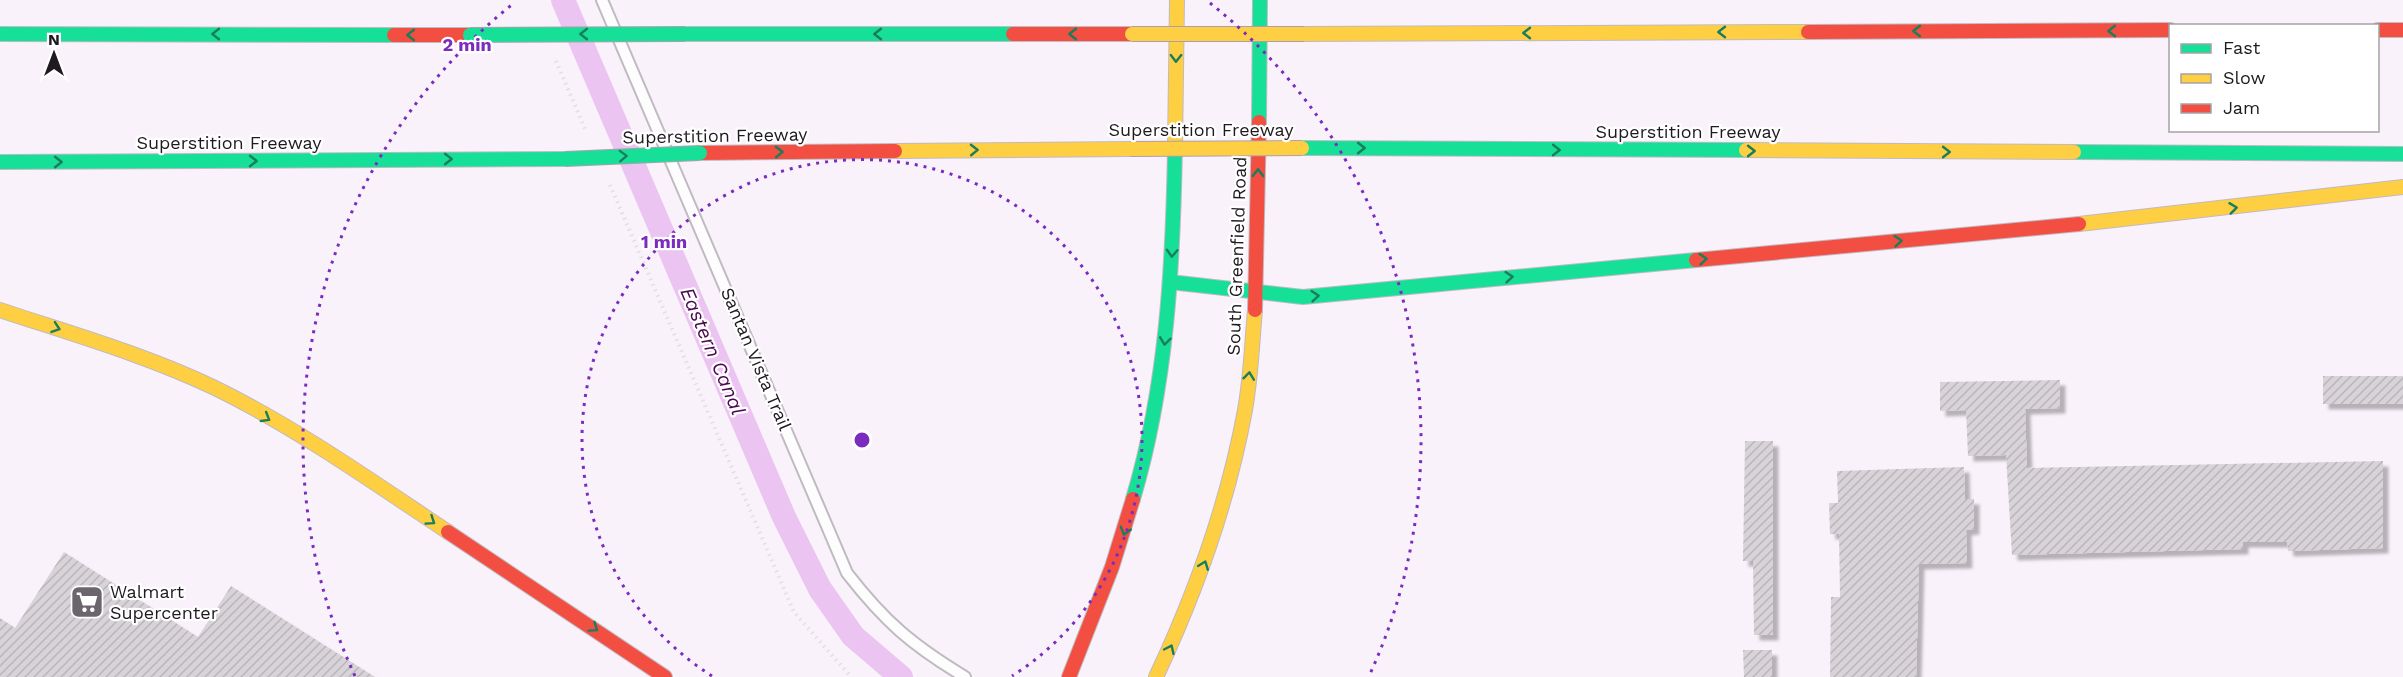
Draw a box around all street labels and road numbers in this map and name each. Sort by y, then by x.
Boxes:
street label: Superstition Freeway [1108,119,1294,140]
street label: Superstition Freeway [1595,121,1781,142]
street label: Superstition Freeway [622,123,808,148]
street label: Superstition Freeway [136,132,322,153]
street label: South Greenfield Road [1223,156,1250,356]
street label: Santan Vista Trail [717,284,796,434]

